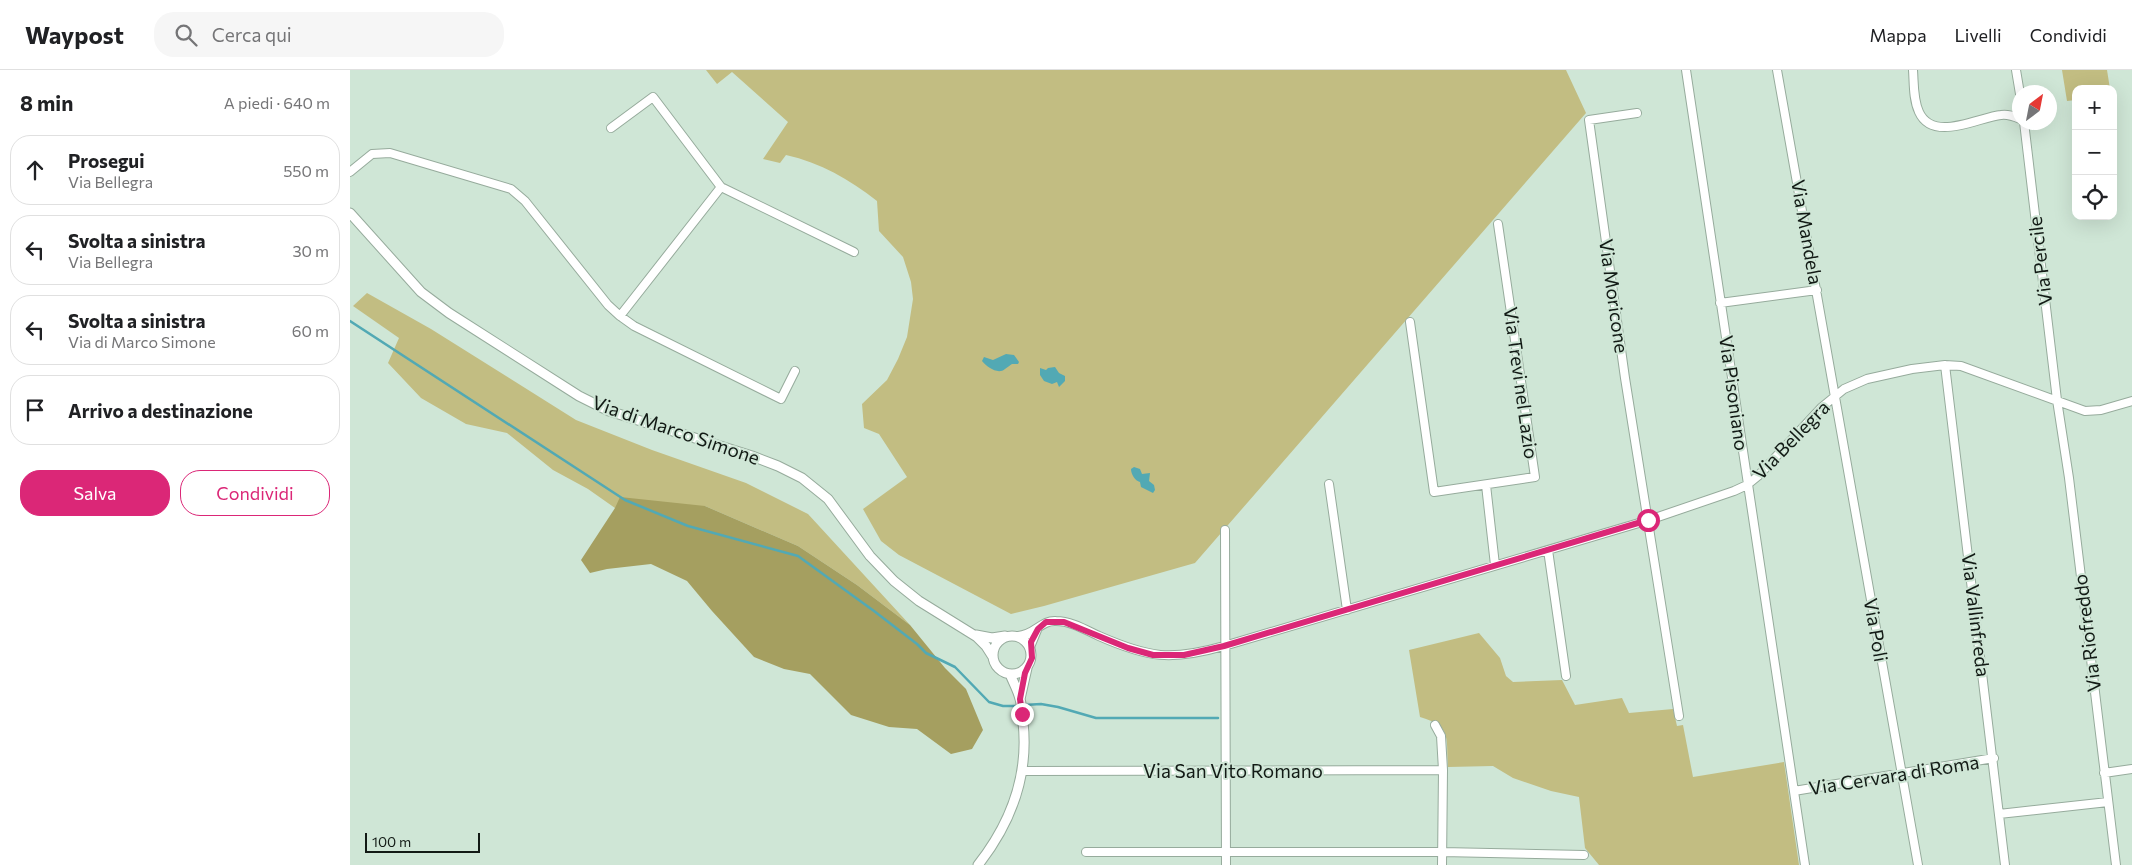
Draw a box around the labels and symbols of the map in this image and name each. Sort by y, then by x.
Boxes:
north arrow [2012,85,2057,130]
street label: Via Mandela [1787,178,1828,286]
street label: Via Percile [2023,215,2056,307]
street label: Via Moricone [1595,237,1634,355]
street label: Via Trevi nel Lazio [1499,305,1544,460]
street label: Via Pisoniano [1715,334,1754,452]
street label: Via di Marco Simone [589,390,763,469]
street label: Via Bellegra [1747,395,1834,484]
route start [1637,509,1660,532]
street label: Via Vallinfreda [1957,552,1996,678]
street label: Via Riofreddo [2068,573,2105,693]
street label: Via Poli [1860,596,1893,664]
route end [1011,703,1034,726]
street label: Via Cervara di Roma [1807,750,1981,799]
street label: Via San Vito Romano [1143,759,1323,782]
scale bar [365,830,480,853]

